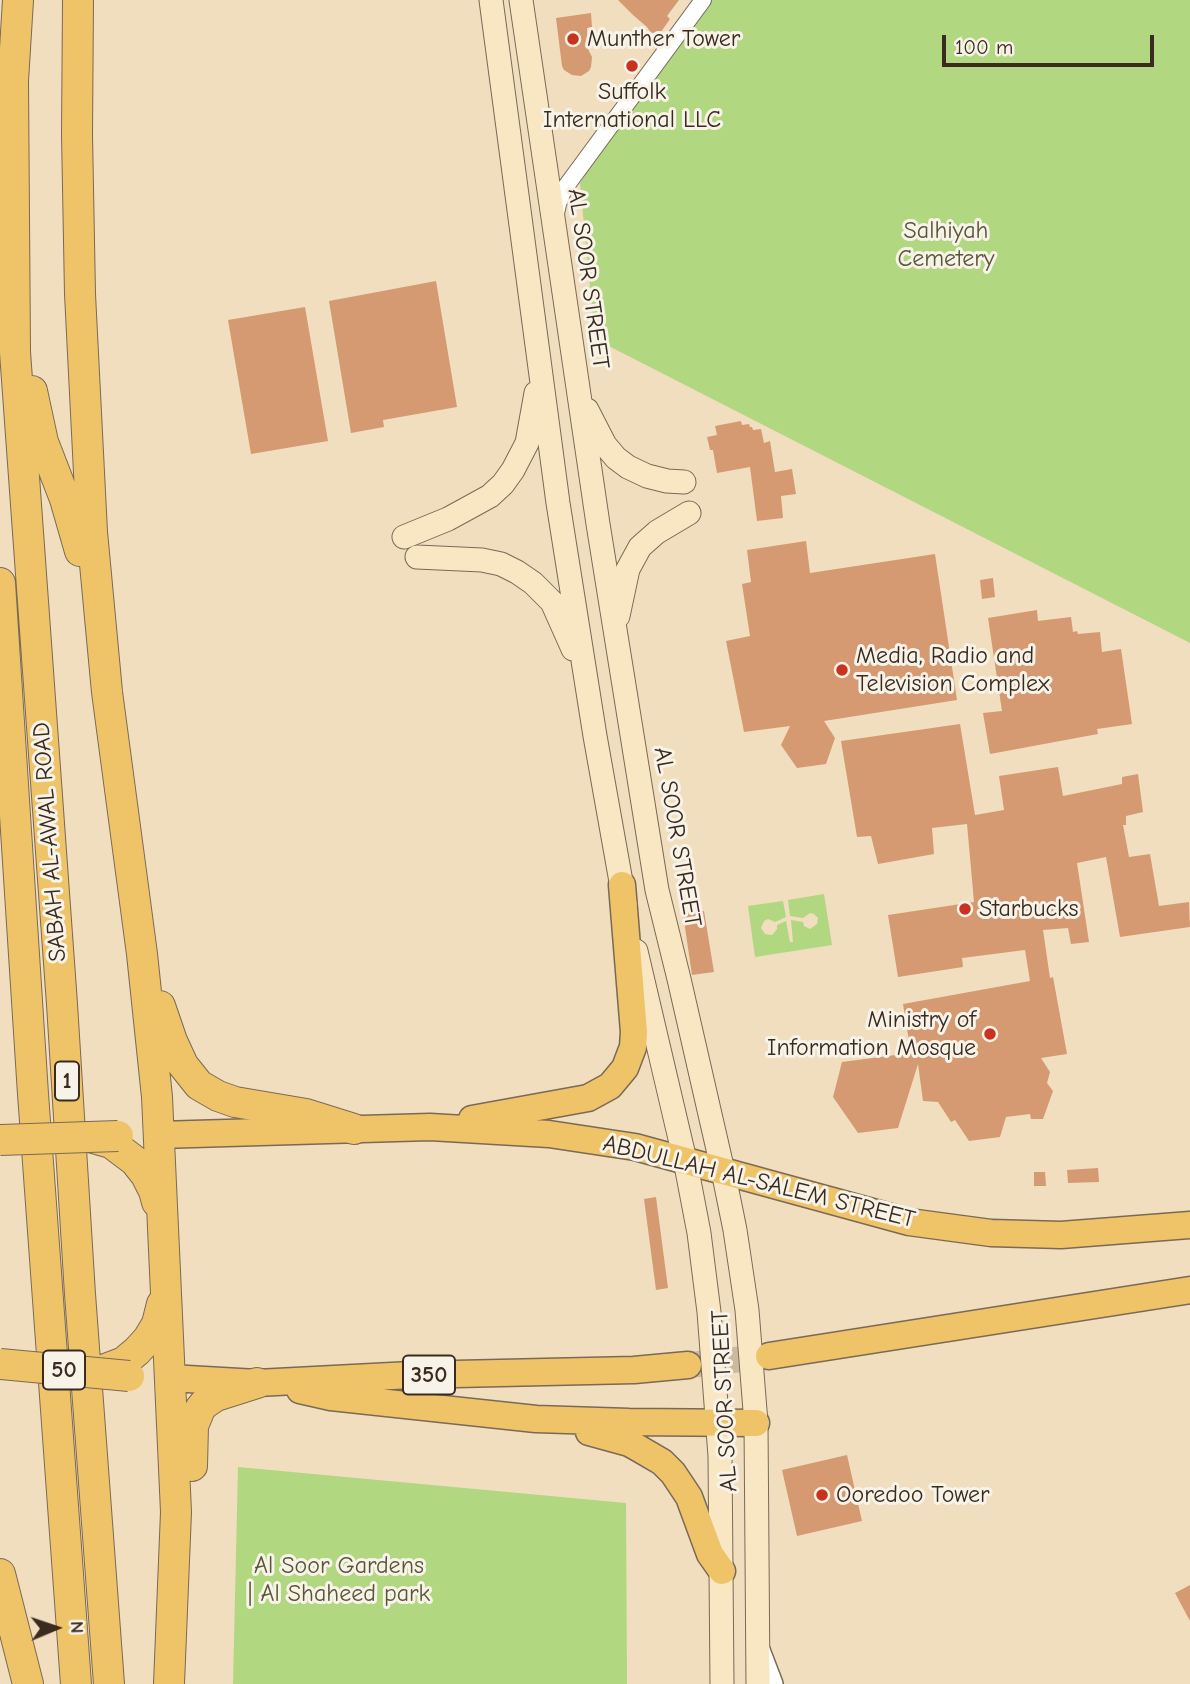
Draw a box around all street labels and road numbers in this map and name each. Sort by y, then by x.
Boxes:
street label: AL SOOR STREET [561,187,615,371]
street label: SABAH AL-AWAL ROAD [27,721,73,963]
street label: AL SOOR STREET [647,745,707,929]
road number: 1 [55,1062,79,1100]
street label: ABDULLAH AL-SALEM STREET [600,1129,918,1235]
street label: AL SOOR STREET [706,1309,744,1493]
road number: 50 [43,1350,85,1390]
road number: 350 [403,1356,455,1394]

